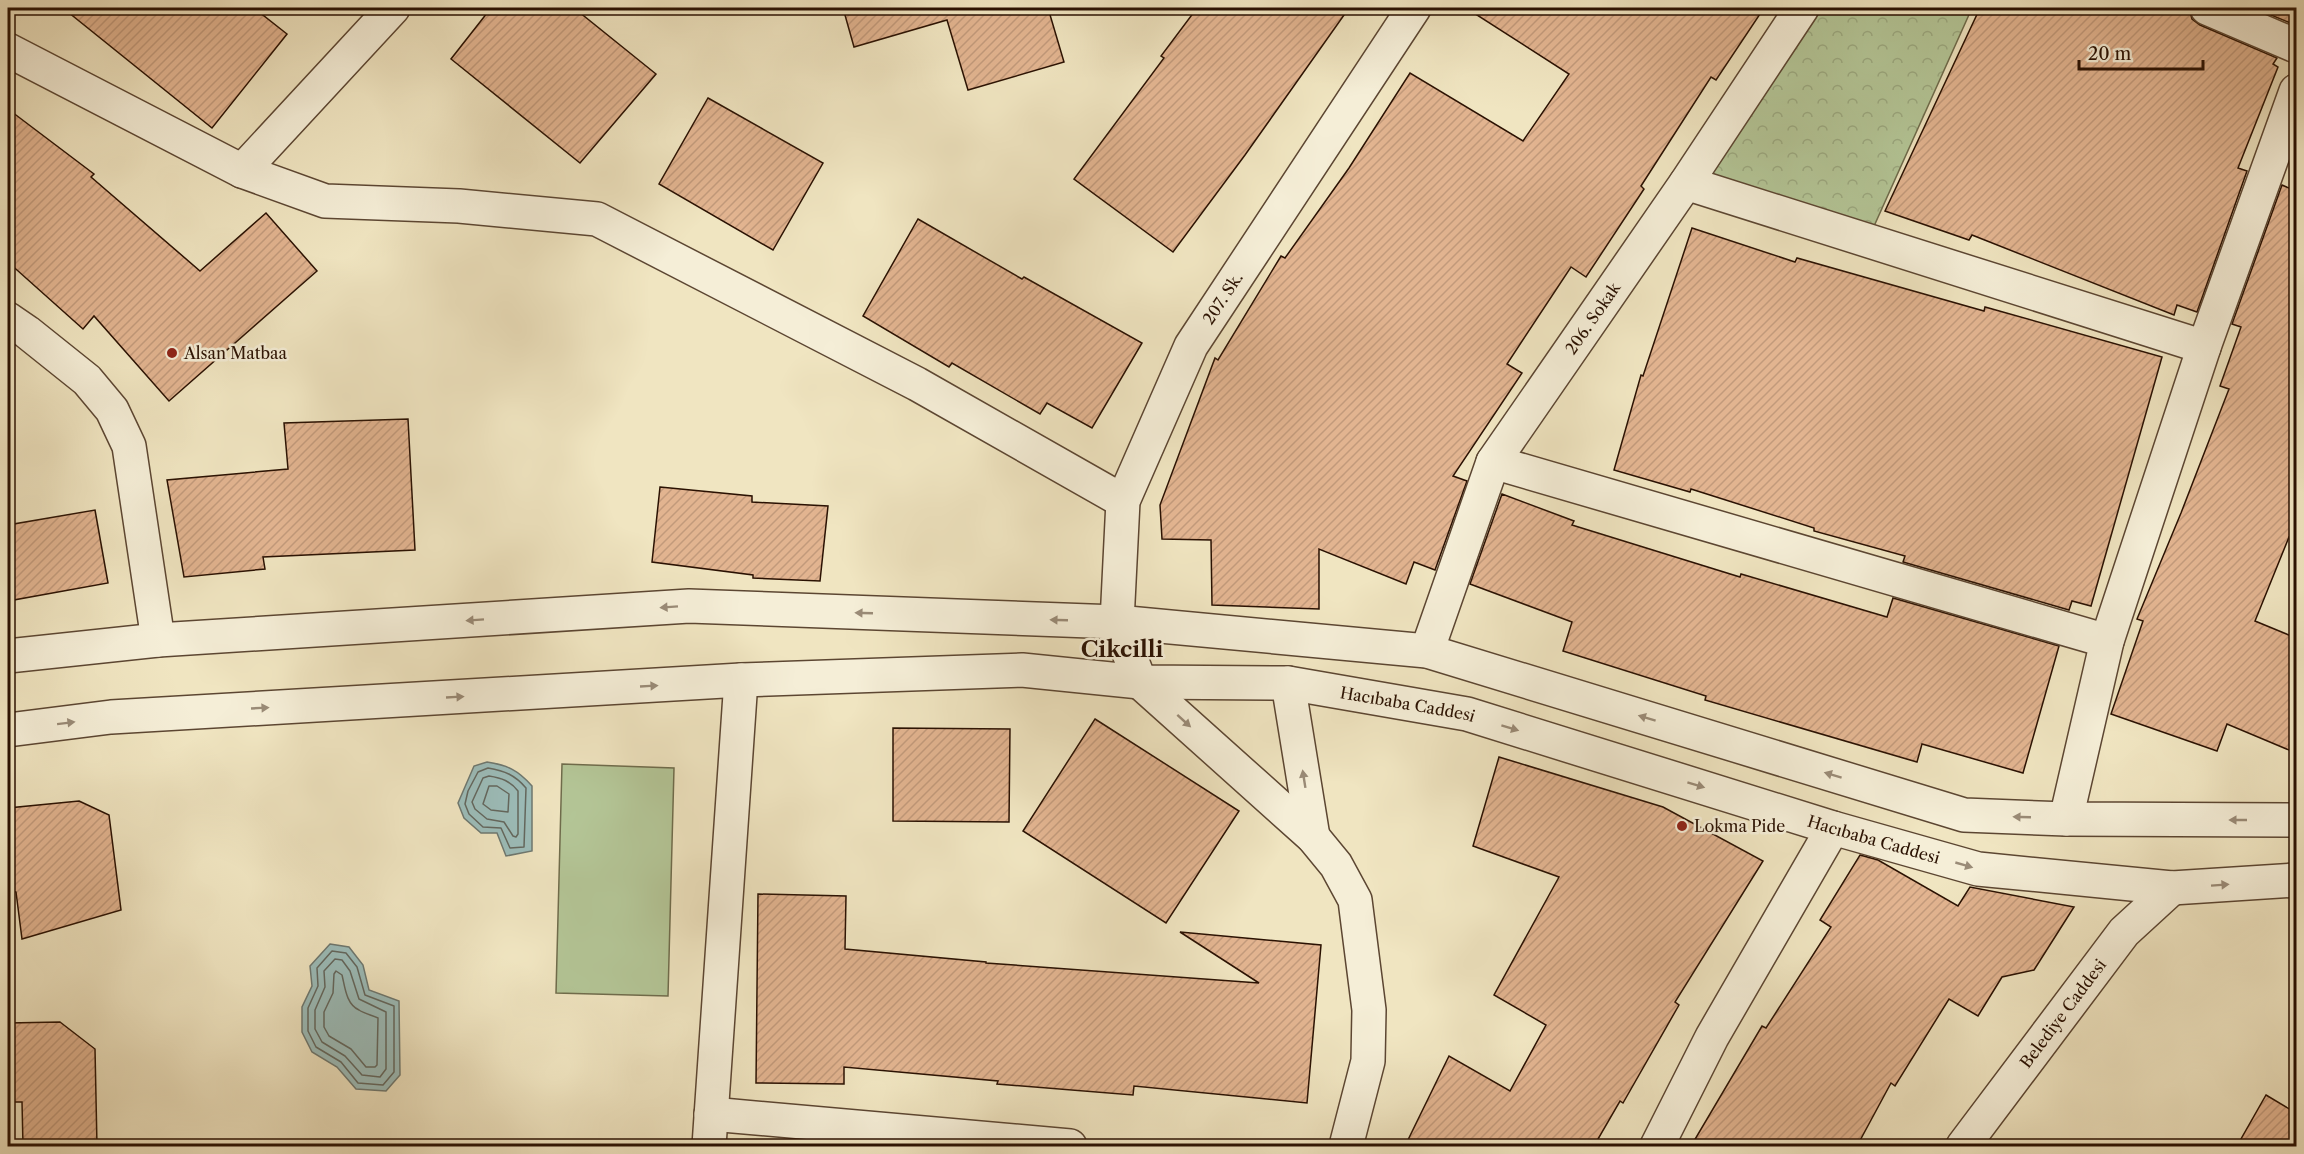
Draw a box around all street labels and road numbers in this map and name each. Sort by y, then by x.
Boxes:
street label: 207. Sk. [1198,269,1247,328]
street label: 206. Sokak [1561,278,1625,358]
street label: Hacıbaba Caddesi [1338,682,1478,726]
street label: Hacıbaba Caddesi [1805,811,1942,868]
street label: Belediye Caddesi [2015,955,2110,1072]

